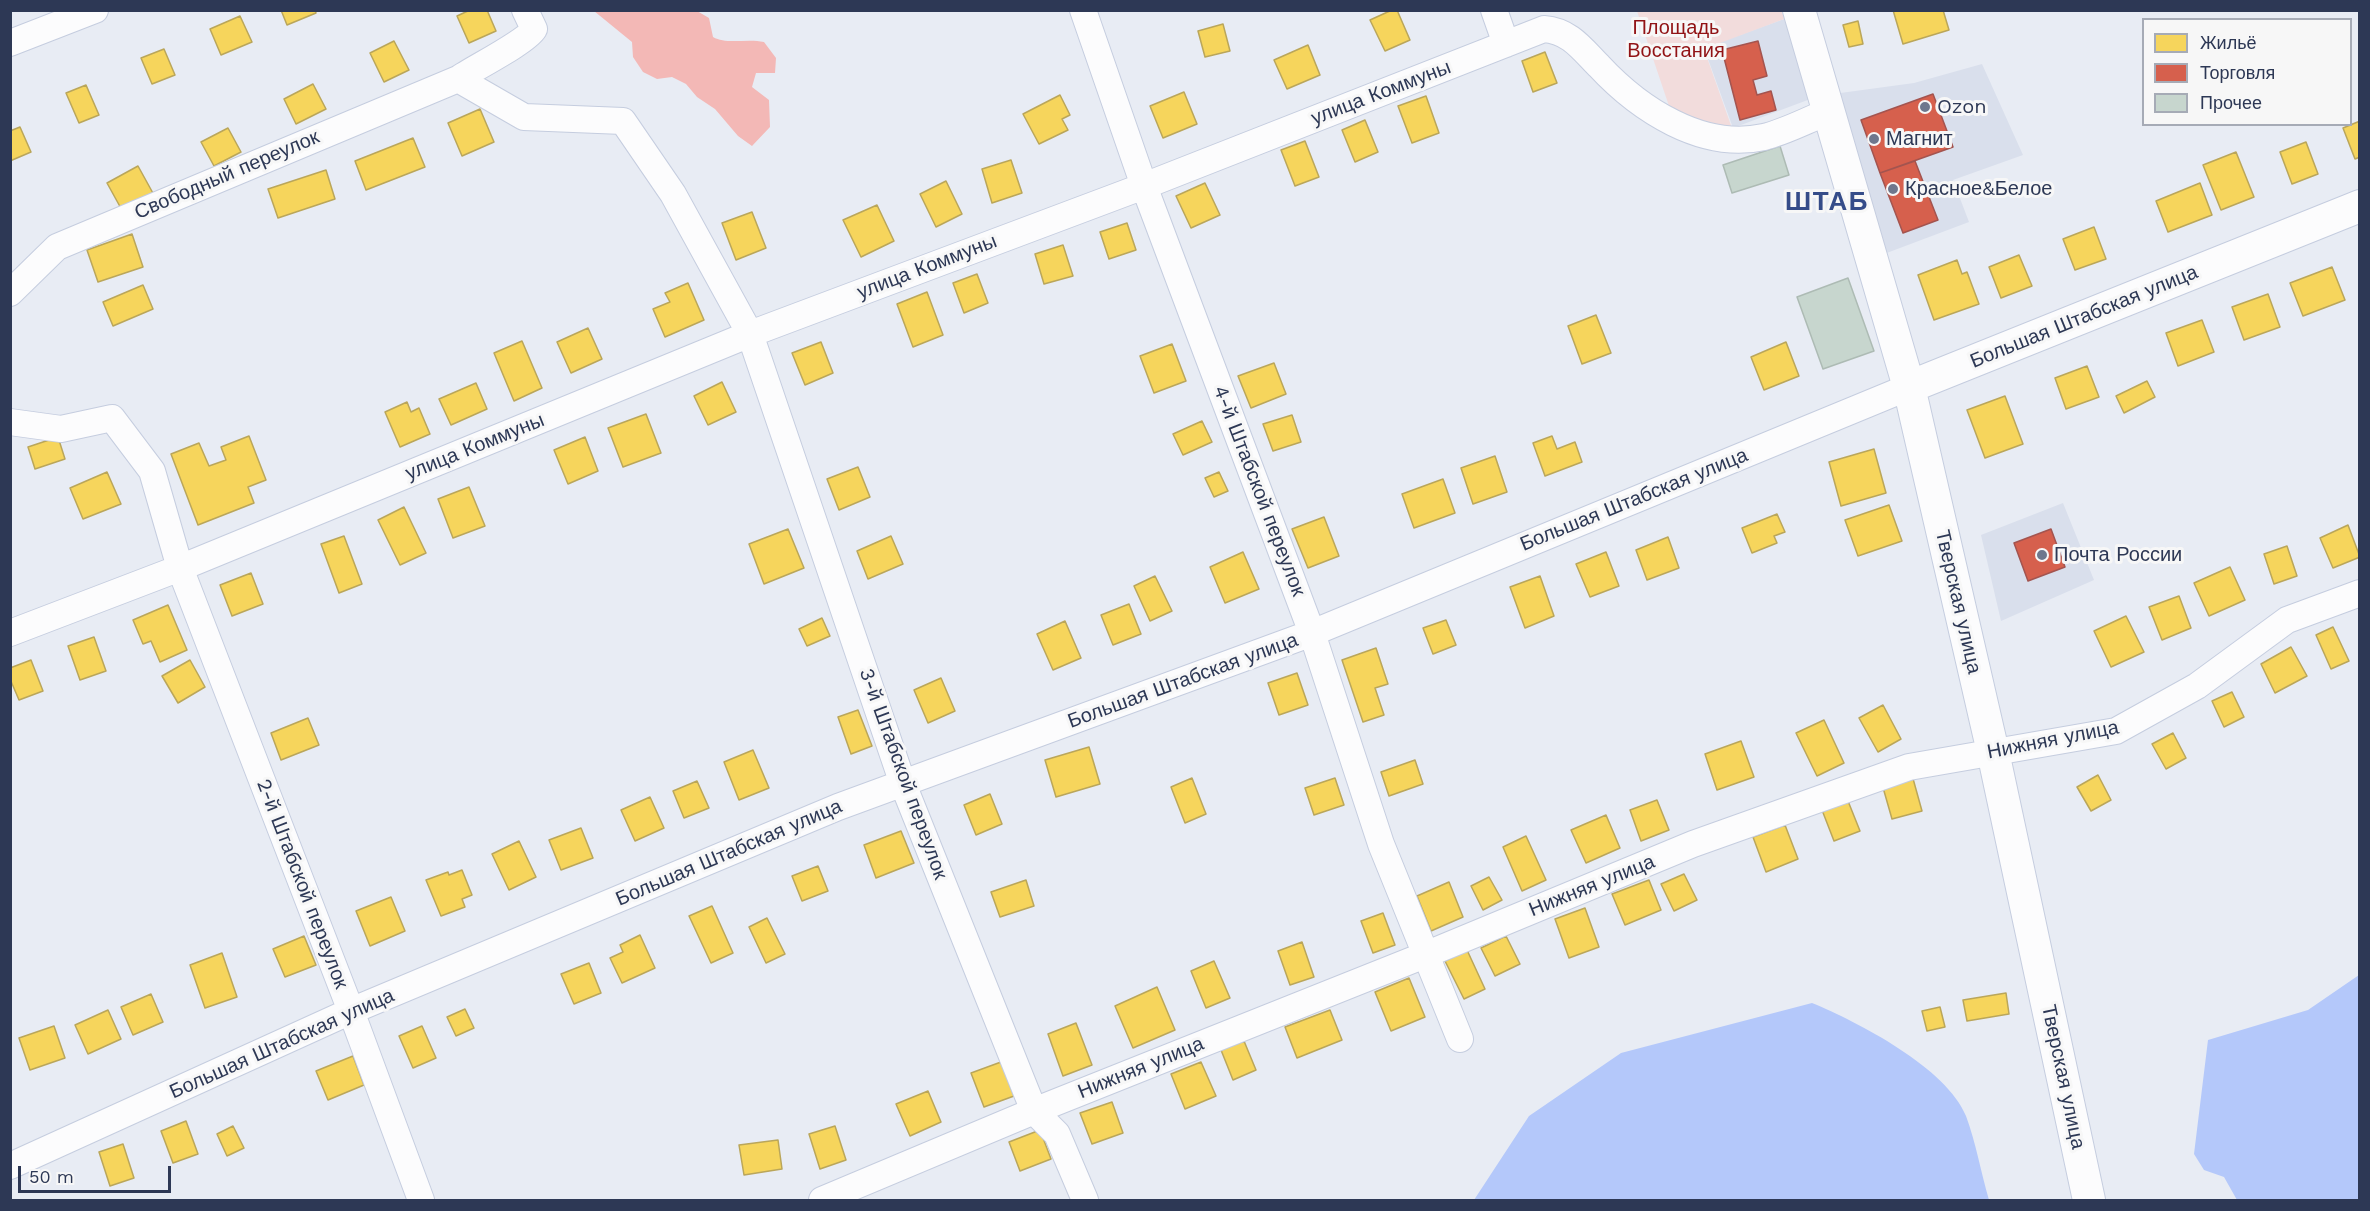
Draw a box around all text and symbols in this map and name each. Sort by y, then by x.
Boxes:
park label: Площадь Восстания [1627,16,1725,63]
legend [2142,18,2352,126]
text: Жильё [2200,32,2257,53]
street label: улица Коммуны [1308,55,1454,131]
text: Торговля [2200,62,2275,83]
text: Прочее [2200,92,2262,113]
place label: Ozon [1937,95,1987,119]
marker: Ozon [1918,100,1932,114]
street label: Свободный переулок [131,125,323,225]
place label: Магнит [1886,127,1953,151]
marker: Магнит [1867,132,1881,146]
place label: Красное&Белое [1905,177,2052,201]
marker: Красное&Белое [1886,182,1900,196]
district label: ШТАБ [1785,186,1869,218]
street label: улица Коммуны [854,229,1000,305]
street label: Большая Штабская улица [1967,260,2201,374]
street label: 4-й Штабской переулок [1208,382,1310,600]
street label: улица Коммуны [402,408,548,486]
street label: Большая Штабская улица [1517,443,1751,557]
street label: Тверская улица [1930,528,1986,676]
place label: Почта России [2054,543,2182,567]
marker: Почта России [2035,548,2049,562]
street label: Большая Штабская улица [1065,628,1301,734]
street label: 3-й Штабской переулок [854,665,952,883]
street label: Нижняя улица [1985,715,2121,765]
street label: 2-й Штабской переулок [251,776,353,992]
street label: Большая Штабская улица [612,794,846,912]
street label: Нижняя улица [1526,850,1658,922]
street label: Большая Штабская улица [166,984,398,1104]
street label: Тверская улица [2036,1003,2090,1151]
street label: Нижняя улица [1075,1032,1207,1104]
scale bar [21,1154,174,1192]
text: 50 m [29,1166,74,1187]

